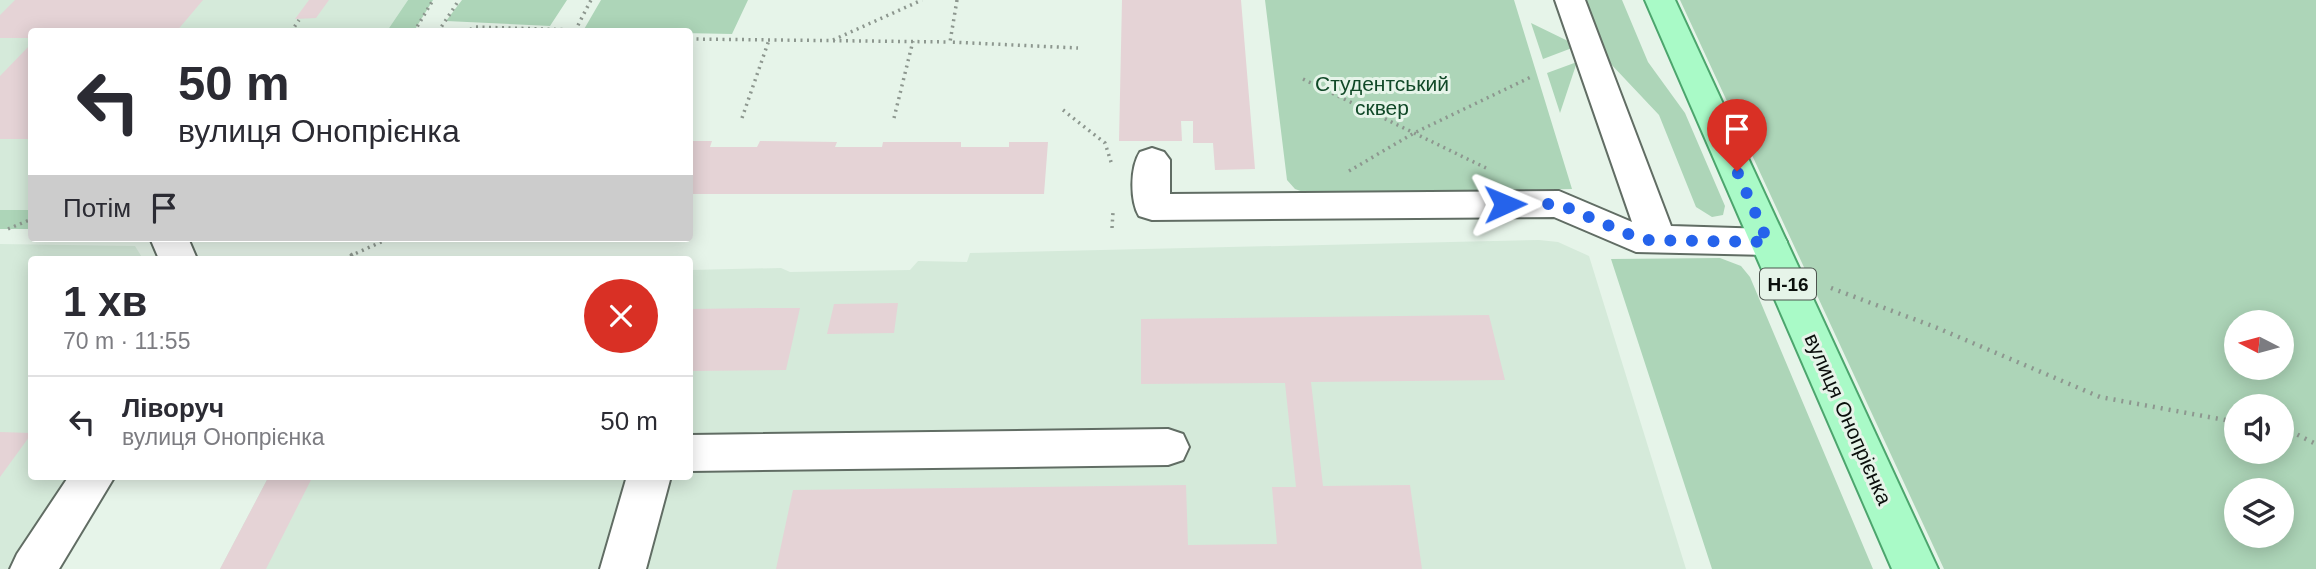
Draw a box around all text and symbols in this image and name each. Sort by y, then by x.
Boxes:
icon: left [63,56,154,147]
text: 50 m [178,56,290,110]
park label: Студентський сквер [1315,72,1449,119]
pin [1707,99,1767,171]
icon: arrive [1718,110,1756,148]
text: вулиця Онопрієнка [178,113,460,149]
position arrow [1468,167,1542,241]
icon: arrive [145,189,183,227]
text: Потім [63,193,131,223]
road number: Н-16 [1760,268,1816,300]
text: 1 хв [63,278,147,325]
button: close [584,279,658,353]
north arrow [2224,310,2294,380]
map controls [2224,310,2294,548]
text: 70 m · 11:55 [63,328,190,354]
street label: вулиця Онопрієнка [1800,330,1897,508]
text: Ліворуч [122,393,224,423]
button: sound [2224,394,2294,464]
icon: left [63,403,101,441]
text: 50 m [600,406,658,436]
text: вулиця Онопрієнка [122,424,325,450]
button: layers [2224,478,2294,548]

